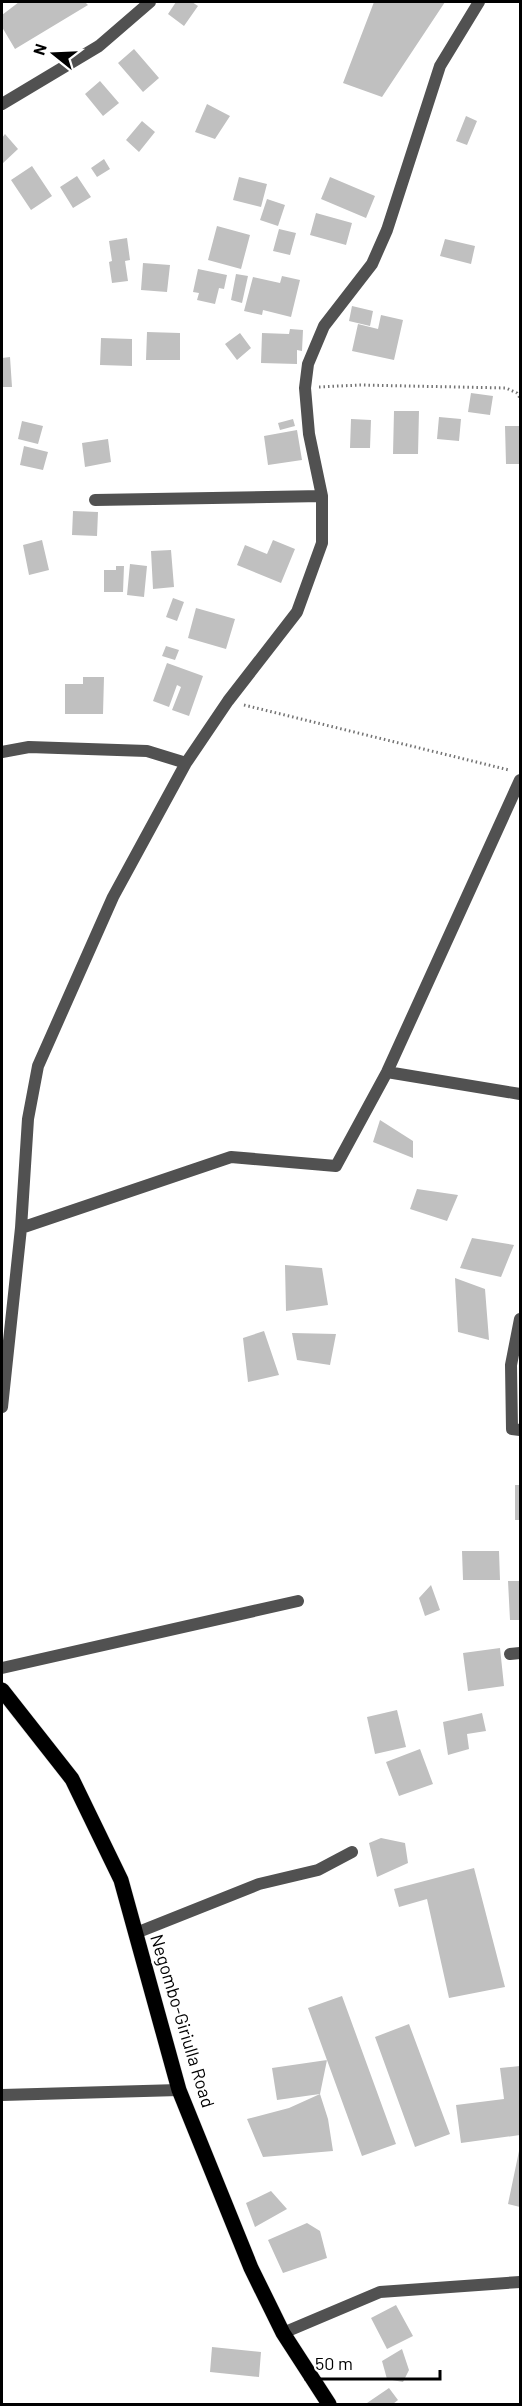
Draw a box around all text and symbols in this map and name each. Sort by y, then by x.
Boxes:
north arrow [24,24,84,84]
text: N [29,41,50,57]
street label: Negombo-Giriulla Road [146,1931,220,2110]
scale bar [306,2343,440,2381]
text: 50 m [315,2352,353,2374]

